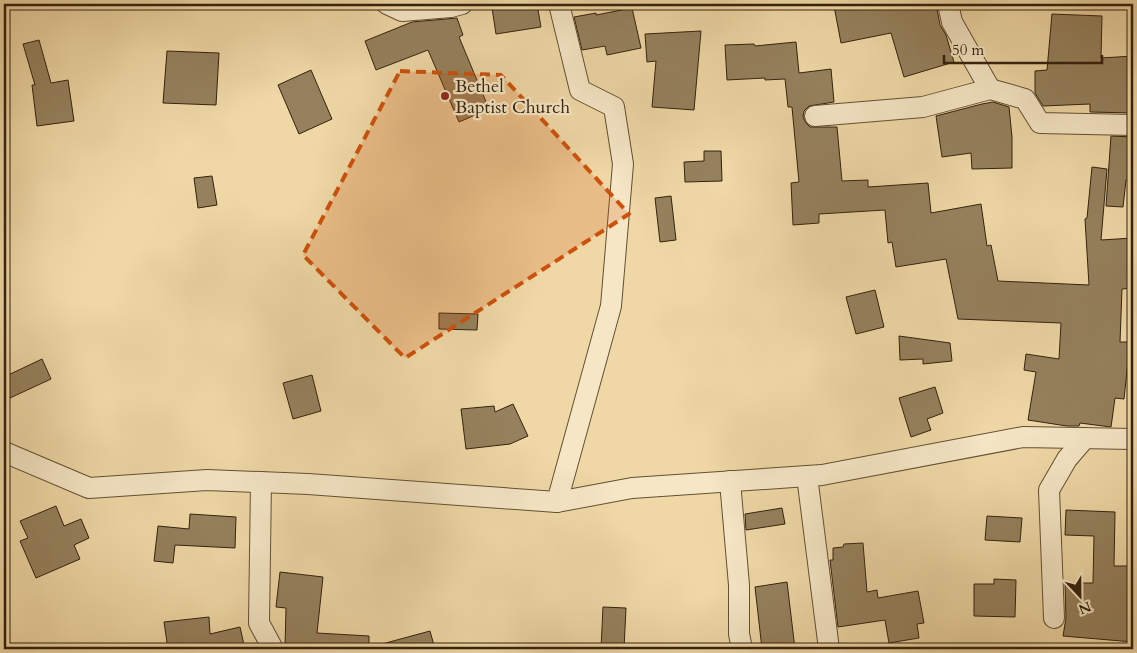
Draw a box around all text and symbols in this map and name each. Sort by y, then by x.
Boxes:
scale bar [944,32,1102,64]
text: 50 m [952,40,984,60]
place label: Bethel Baptist Church [455,74,570,120]
marker: Bethel Baptist Church [439,90,451,102]
north arrow [1054,570,1104,620]
text: N [1075,597,1094,619]

